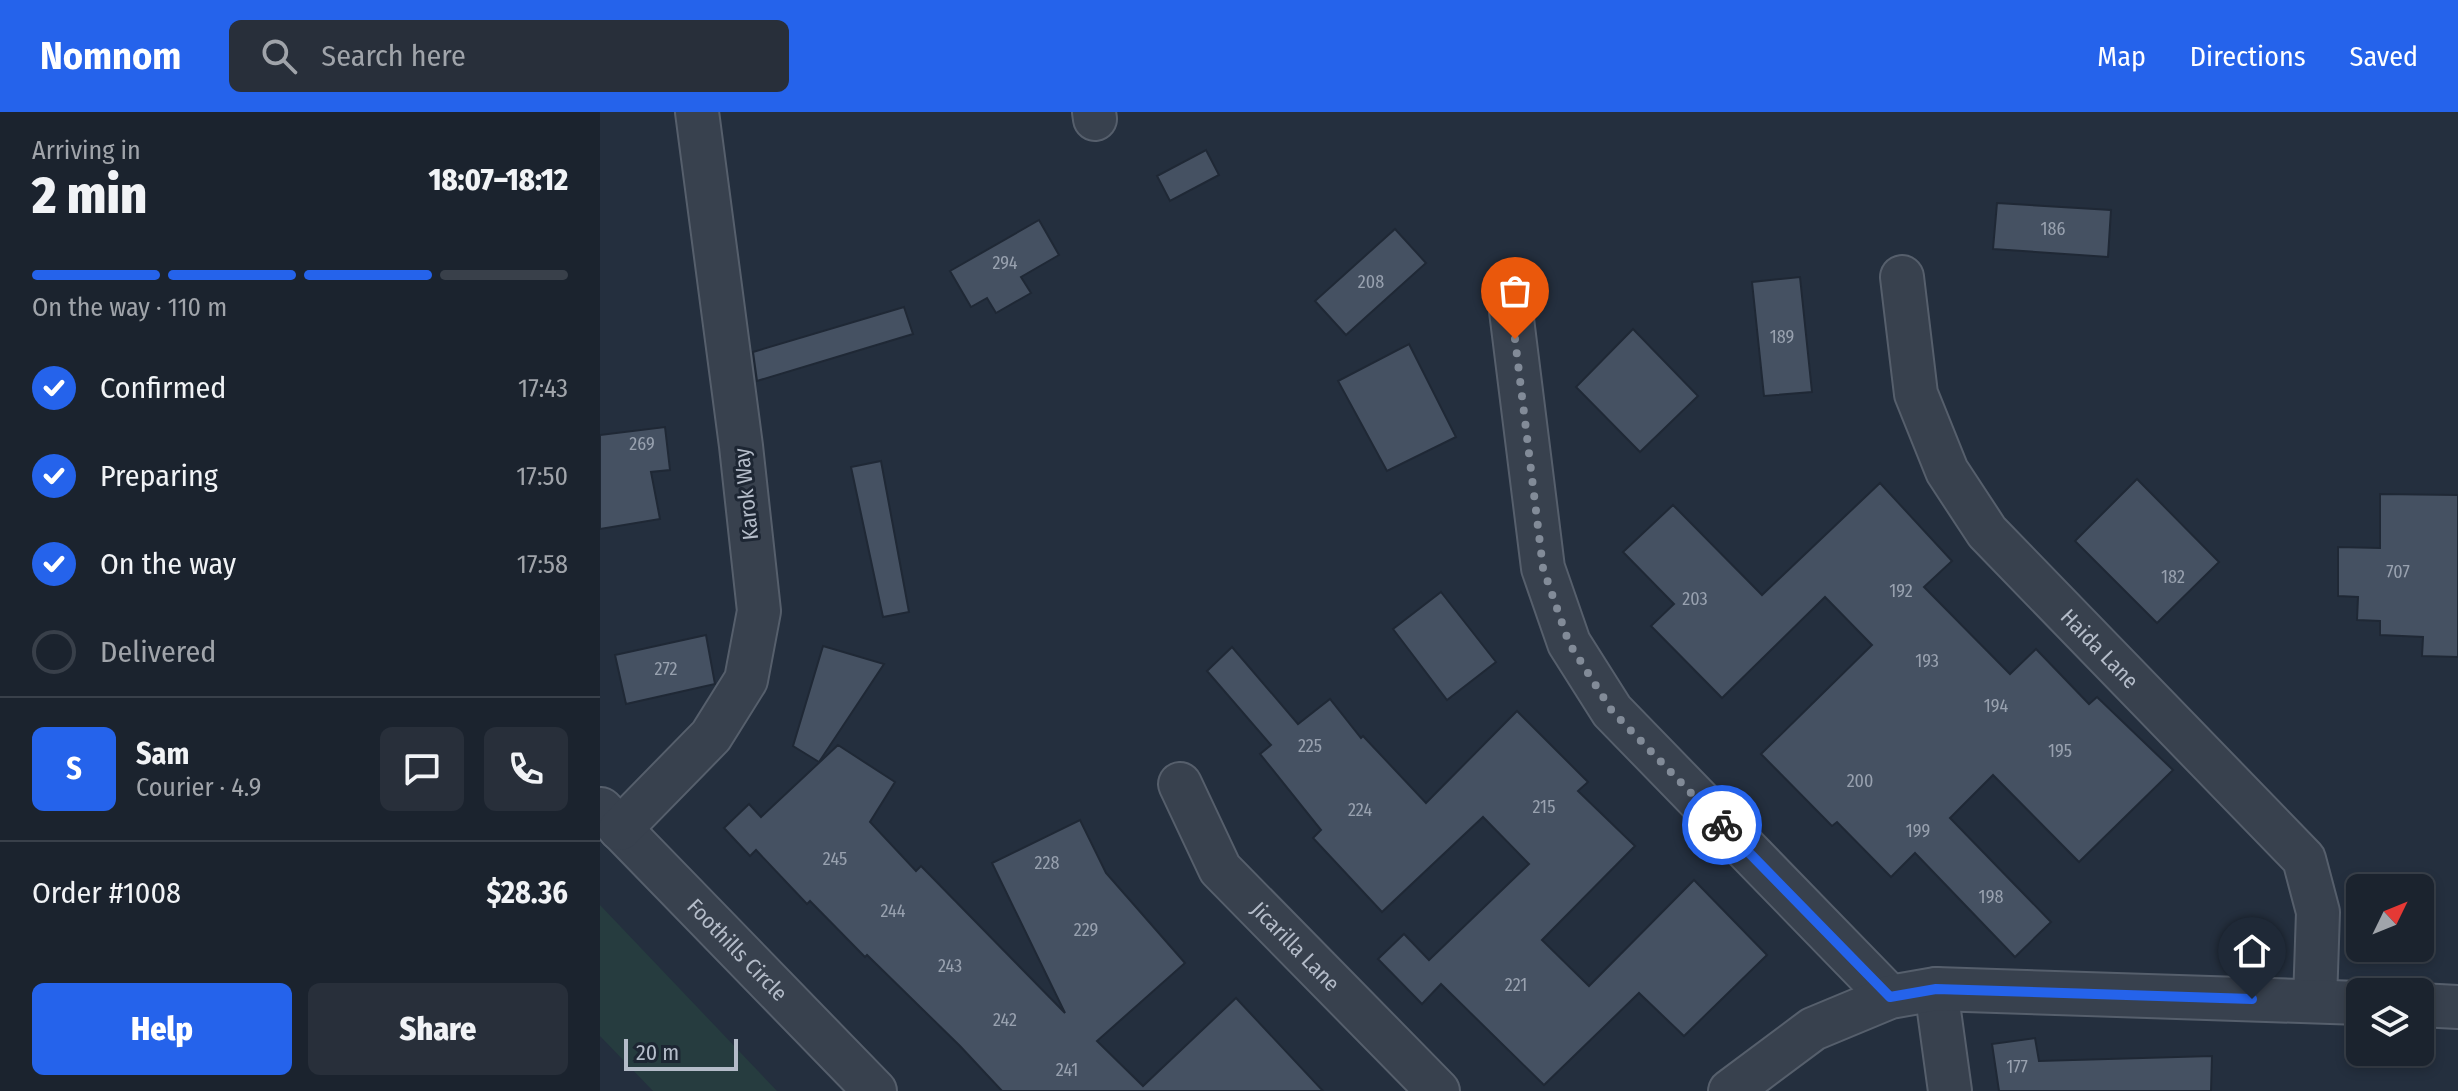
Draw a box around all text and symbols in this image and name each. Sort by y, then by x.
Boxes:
search box [229,20,789,92]
text: Nomnom [40,33,181,79]
icon: search [257,34,301,78]
text: Search here [321,38,466,74]
text: Map [2097,40,2146,73]
text: Directions [2190,40,2306,73]
text: Saved [2350,40,2418,73]
text: Arriving in [32,135,141,166]
text: 18:07–18:12 [429,162,568,198]
text: 2 min [32,164,147,227]
house number: 186 [2041,218,2066,240]
house number: 294 [992,252,1018,274]
pin [1481,257,1549,339]
icon: bag [1493,269,1537,313]
house number: 208 [1358,271,1384,293]
text: On the way · 110 m [32,292,227,323]
house number: 189 [1770,326,1794,348]
icon: check [32,366,76,410]
text: Confirmed [100,370,226,406]
text: 17:43 [518,373,568,404]
house number: 269 [629,433,655,455]
street label: Karok Way [728,446,764,541]
icon: check [32,454,76,498]
text: Preparing [100,458,218,494]
text: 17:50 [516,461,568,492]
icon: check [32,542,76,586]
text: On the way [100,546,236,582]
text: 17:58 [517,549,568,580]
house number: 707 [2386,561,2410,583]
house number: 182 [2161,566,2185,588]
house number: 192 [1889,580,1913,602]
house number: 203 [1682,588,1708,610]
street label: Haida Lane [2055,603,2145,694]
text: Delivered [100,634,216,670]
house number: 193 [1915,650,1939,672]
house number: 272 [655,658,677,680]
house number: 194 [1984,695,2008,717]
button: chat [380,727,464,811]
button: phone [484,727,568,811]
house number: 225 [1298,735,1322,757]
text: Sam [136,736,189,772]
house number: 195 [2048,740,2072,762]
text: S [66,751,82,787]
house number: 200 [1847,770,1873,792]
text: Courier · 4.9 [136,772,261,803]
courier [1682,785,1762,865]
house number: 215 [1533,796,1555,818]
house number: 224 [1348,799,1372,821]
icon: bike [1700,803,1744,847]
house number: 199 [1906,820,1930,842]
house number: 245 [823,848,847,870]
house number: 228 [1035,852,1059,874]
north arrow [2346,874,2434,962]
map controls [2346,874,2434,1066]
text: Order #1008 [32,875,181,911]
text: $28.36 [486,875,568,911]
house number: 198 [1979,886,2003,908]
street label: Foothills Circle [682,893,793,1006]
street label: Jicarilla Lane [1246,896,1346,997]
house number: 244 [880,900,906,922]
pin [2218,917,2286,999]
house number: 229 [1074,919,1098,941]
icon: home [2230,929,2274,973]
house number: 243 [938,955,962,977]
house number: 221 [1505,974,1527,996]
button: layers [2346,978,2434,1066]
button: Help [32,983,292,1075]
button: Share [308,983,568,1075]
house number: 242 [993,1009,1017,1031]
scale bar [624,1035,738,1071]
text: 20 m [636,1039,679,1066]
house number: 177 [2006,1056,2028,1078]
house number: 241 [1056,1059,1078,1081]

